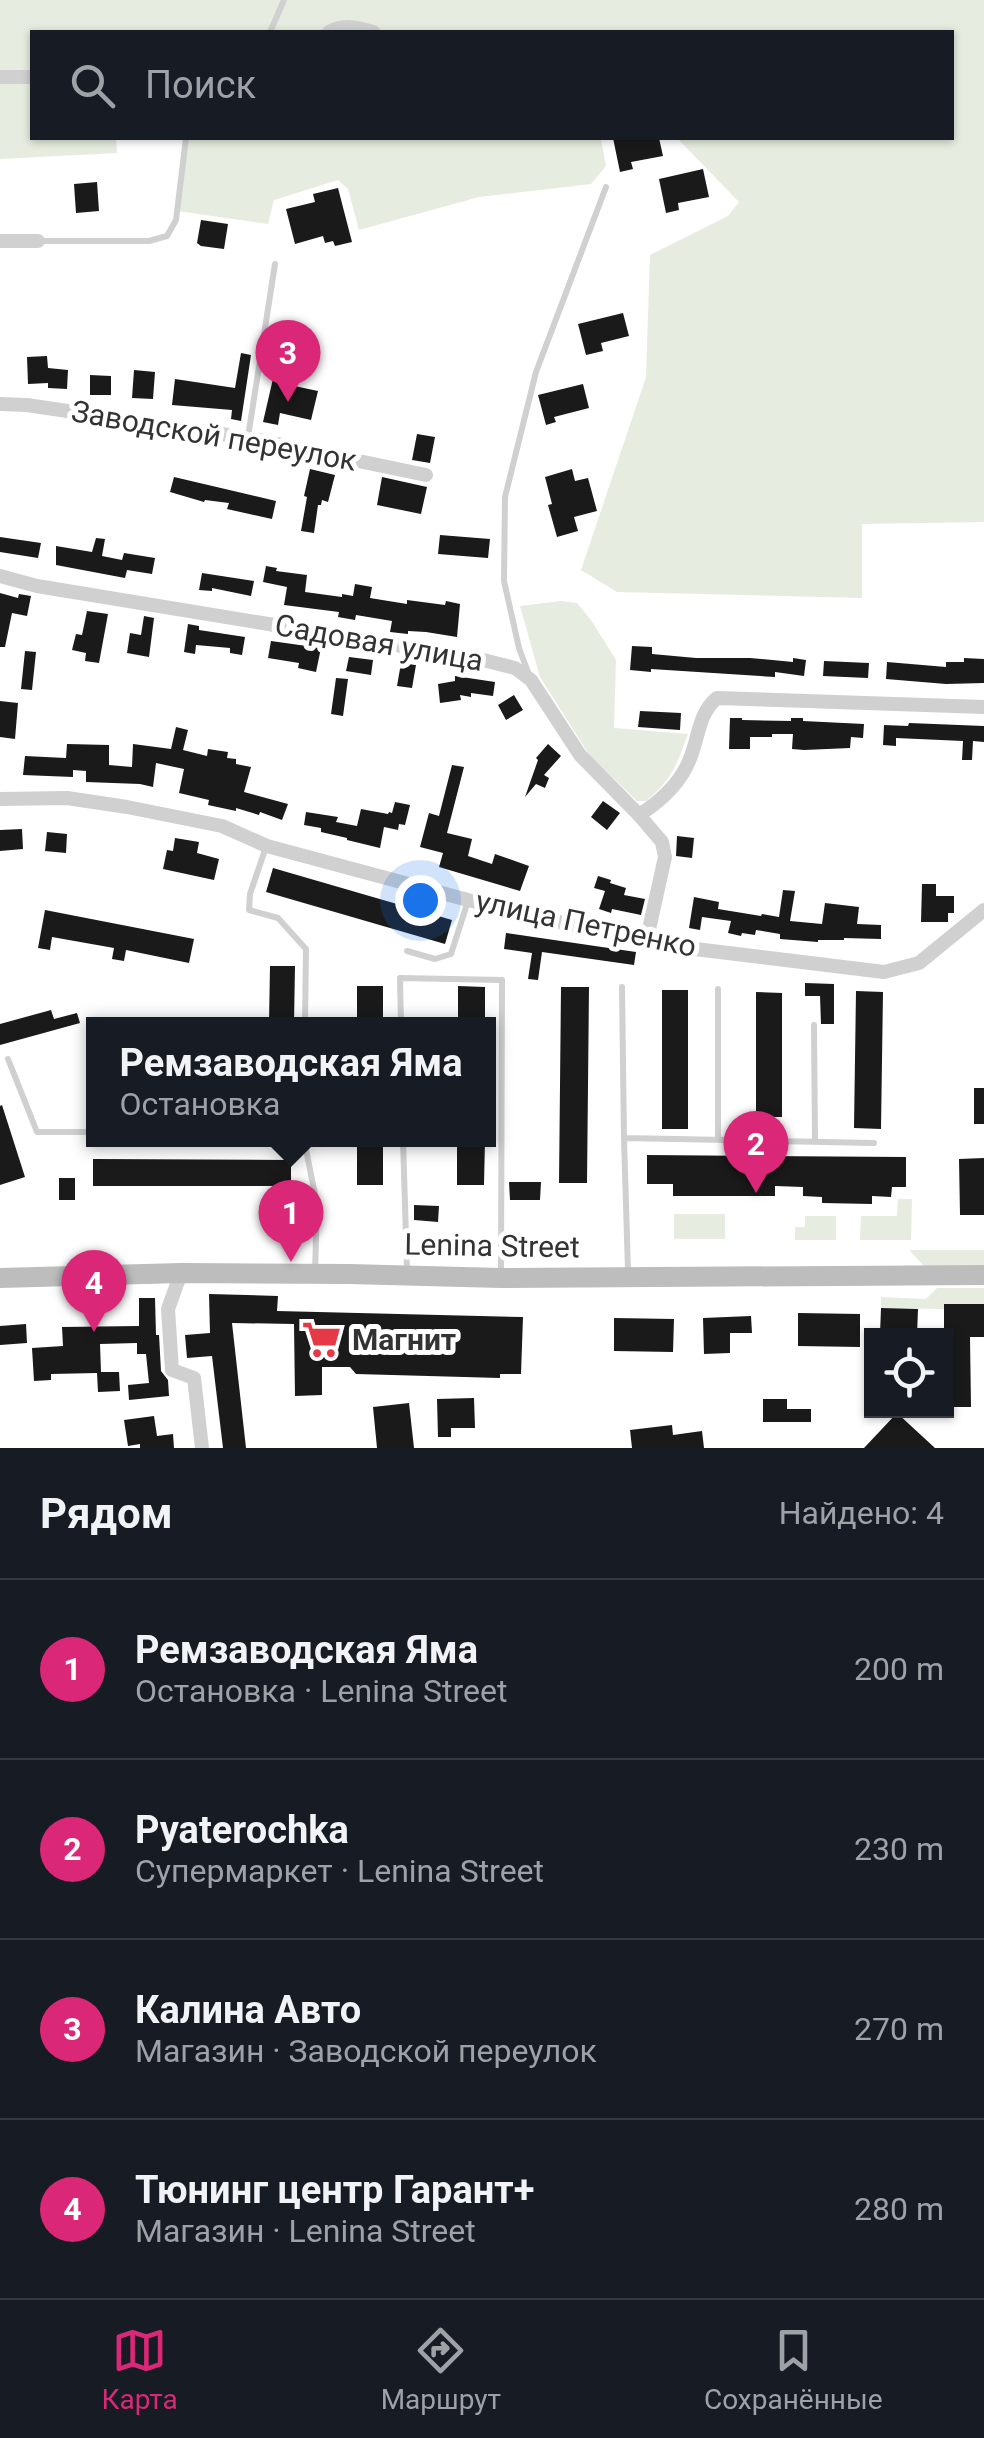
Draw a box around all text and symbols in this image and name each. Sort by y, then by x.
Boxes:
search box [30,30,954,140]
icon: search [65,58,120,113]
text: Поиск [145,63,256,107]
pin: 3 [256,320,320,402]
street label: Заводской переулок [69,393,359,478]
street label: Садовая улица [272,607,486,678]
your location [395,875,446,926]
street label: улица Петренко [473,883,700,964]
popup [86,1017,496,1147]
text: Ремзаводская Яма [119,1041,463,1085]
text: Остановка [119,1085,281,1123]
pin: 2 [724,1110,788,1193]
pin: 1 [258,1180,324,1262]
street label: Lenina Street [404,1226,580,1265]
pin: 4 [62,1250,126,1332]
supermarket icon: Магнит [301,1319,343,1361]
place label: Магнит [352,1322,456,1357]
map controls [864,1328,954,1418]
button: locate [864,1328,954,1418]
text: Рядом [40,1489,173,1538]
text: Найдено: 4 [779,1494,944,1532]
text: Ремзаводская Яма [135,1628,478,1672]
text: 1 [63,1650,82,1688]
text: 200 m [854,1650,944,1688]
text: Остановка · Lenina Street [135,1672,507,1710]
text: Pyaterochka [135,1808,349,1852]
text: 2 [63,1830,82,1868]
text: 230 m [854,1830,944,1868]
text: Супермаркет · Lenina Street [135,1852,544,1890]
text: Калина Авто [135,1988,361,2032]
text: 3 [63,2010,82,2048]
text: 270 m [854,2010,944,2048]
text: Магазин · Заводской переулок [135,2032,597,2070]
text: Тюнинг центр Гарант+ [135,2168,534,2212]
text: 4 [63,2190,82,2228]
text: 280 m [854,2190,944,2228]
text: Магазин · Lenina Street [135,2212,476,2250]
tab: Карта [101,2323,178,2416]
tab: Маршрут [381,2323,501,2416]
tab: Сохранённые [704,2323,883,2416]

